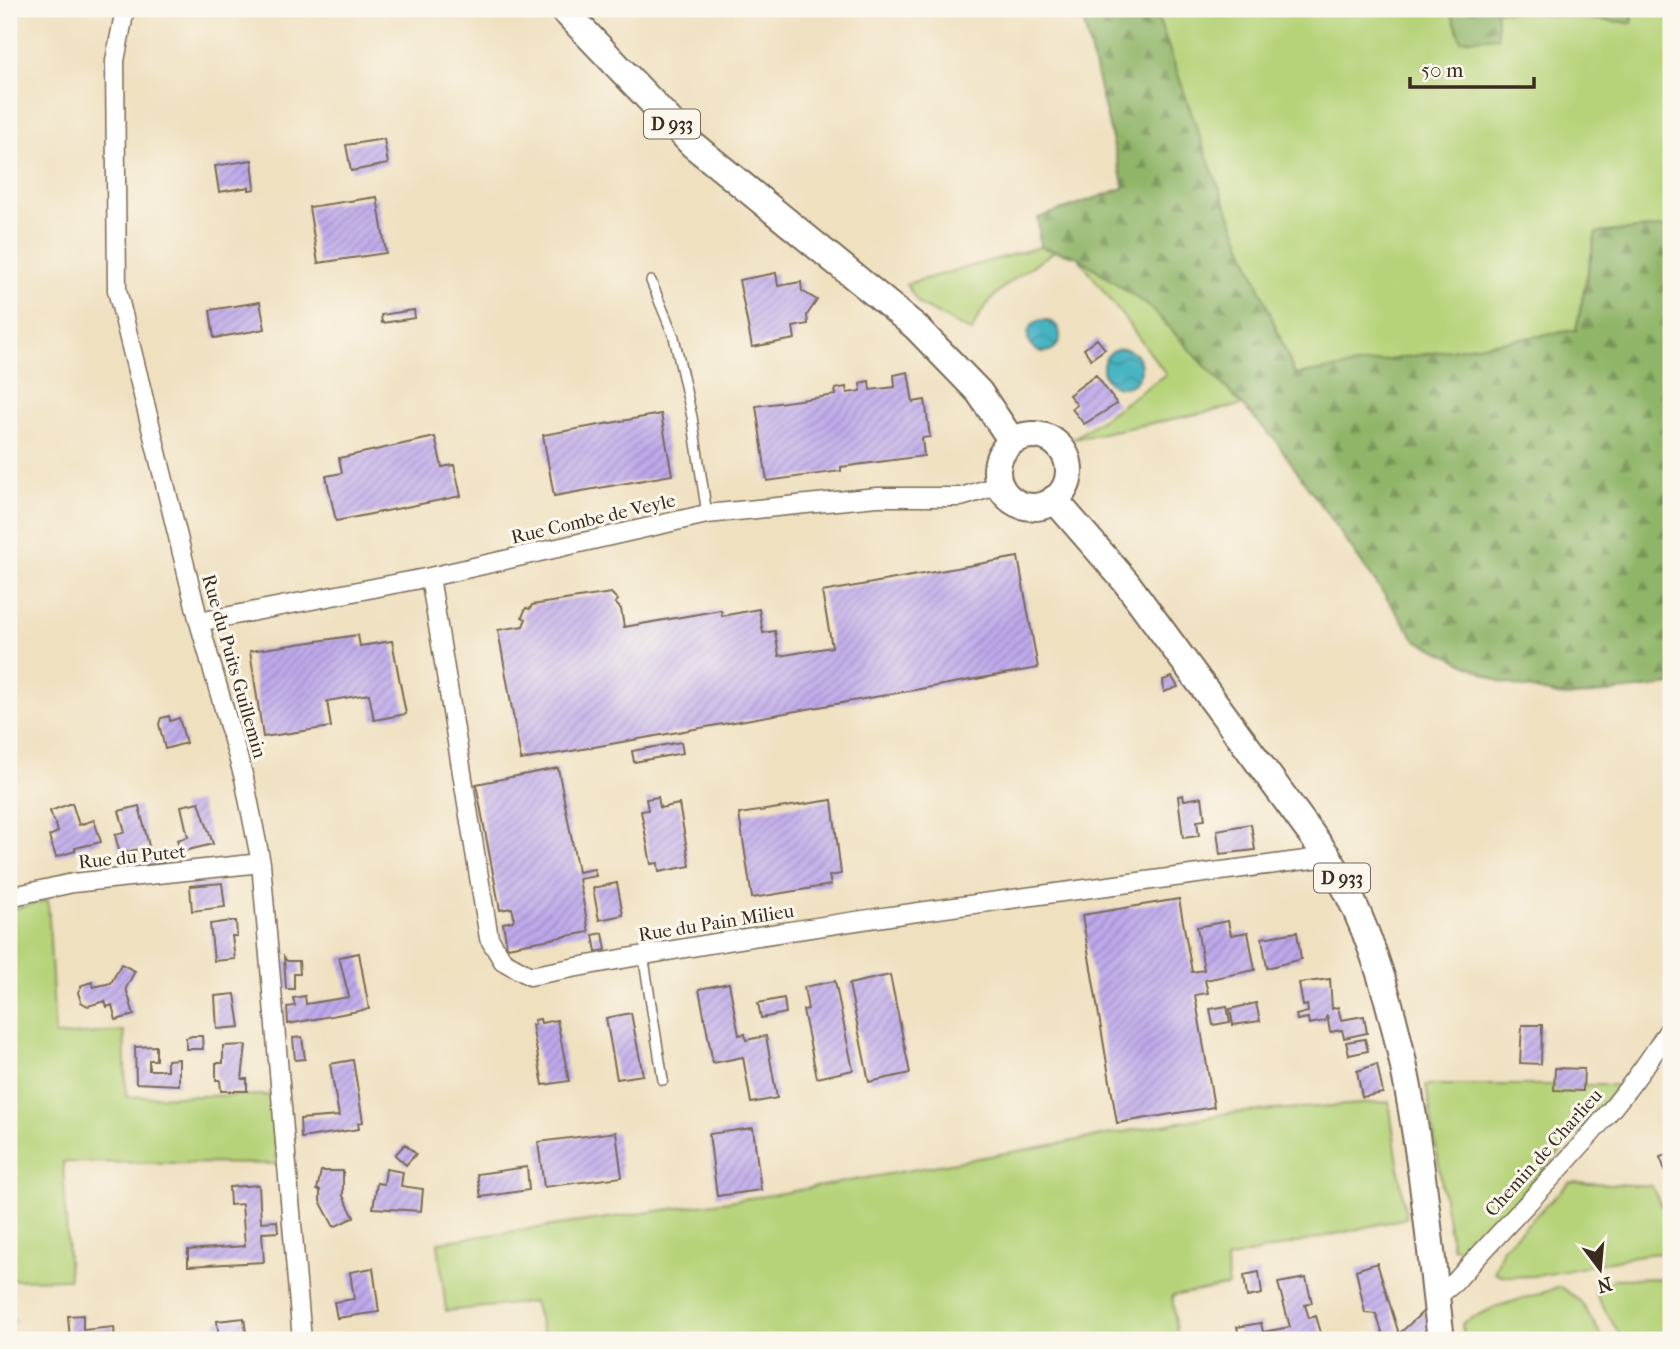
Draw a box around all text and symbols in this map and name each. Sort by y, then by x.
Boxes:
scale bar [1410,46,1535,90]
text: 50 m [1421,58,1464,82]
road number: D 933 [644,110,700,139]
street label: Rue Combe de Veyle [509,489,677,549]
street label: Rue du Puits Guillemin [197,572,271,761]
street label: Rue du Putet [77,840,187,874]
road number: D 933 [1314,864,1370,892]
street label: Rue du Pain Milieu [637,900,796,946]
street label: Chemin de Charlieu [1481,1084,1607,1221]
north arrow [1564,1234,1634,1304]
text: N [1594,1272,1614,1297]

